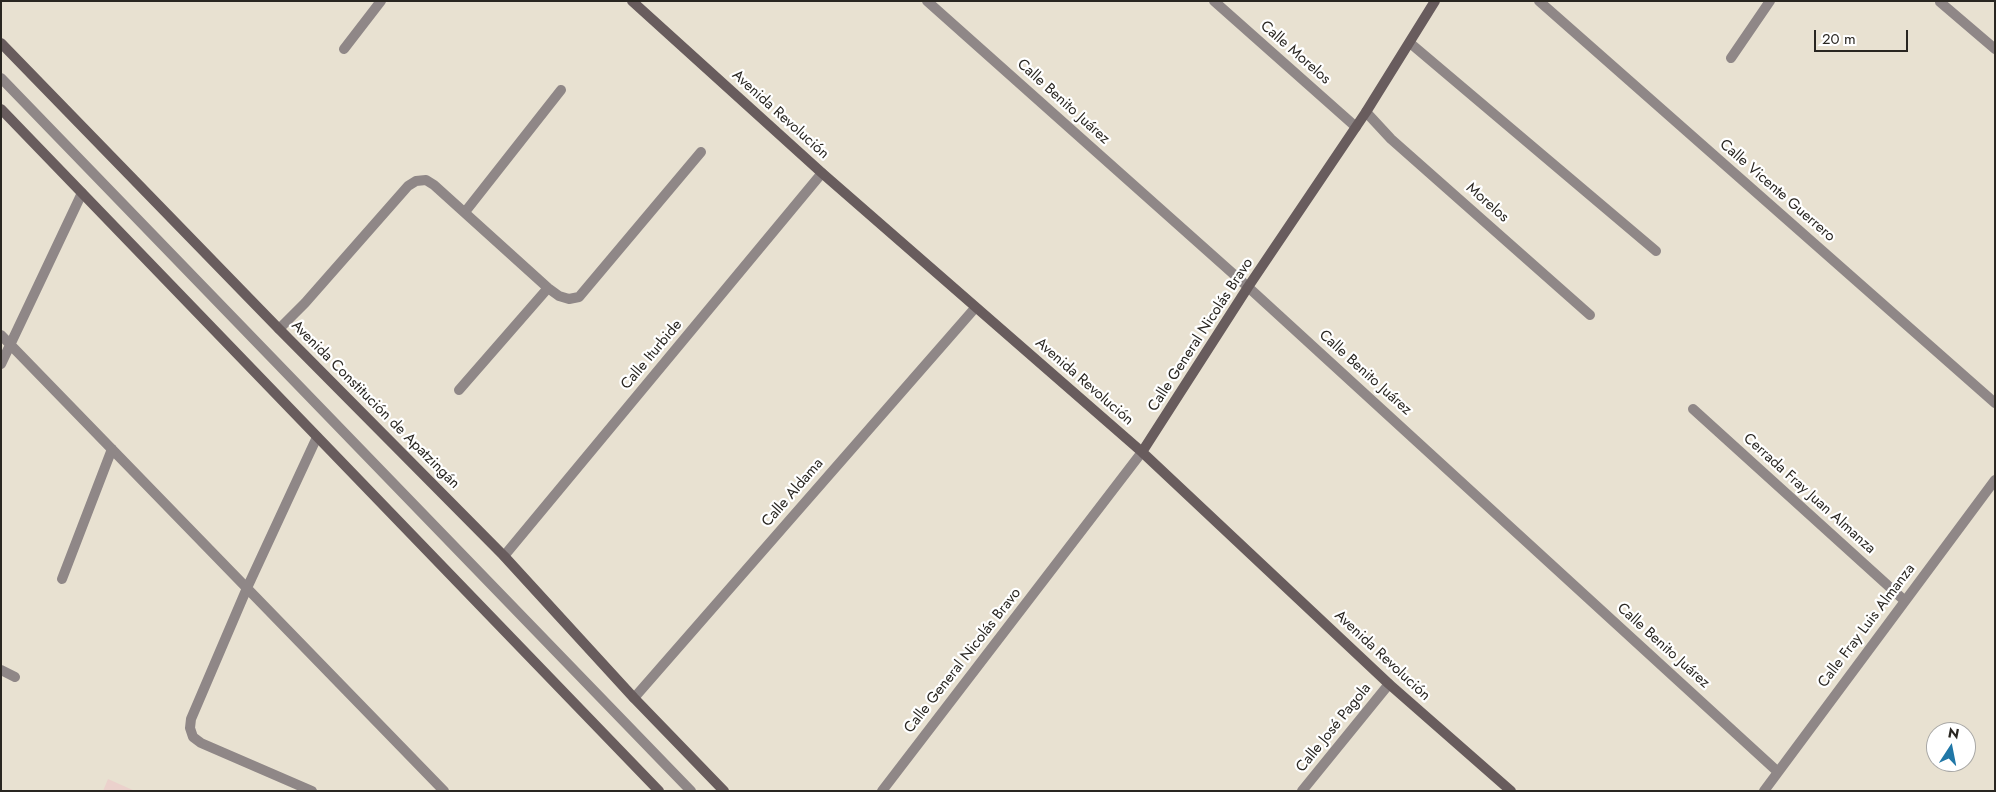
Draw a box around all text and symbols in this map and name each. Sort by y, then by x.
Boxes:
street label: Calle Morelos [1256,18,1334,88]
scale bar [1816,20,1910,52]
text: 20 m [1822,28,1856,50]
street label: Calle Benito Juárez [1013,56,1113,148]
street label: Avenida Revolución [728,67,832,163]
street label: Calle Vicente Guerrero [1716,136,1838,246]
street label: Morelos [1462,180,1512,226]
street label: Calle General Nicolás Bravo [1145,255,1257,415]
street label: Calle Iturbide [618,316,686,394]
street label: Avenida Constitución de Apatzingán [287,317,463,493]
street label: Calle Benito Juárez [1315,327,1415,419]
street label: Avenida Revolución [1031,334,1137,430]
street label: Cerrada Fray Juan Almanza [1739,430,1879,558]
street label: Calle Aldama [758,455,828,531]
street label: Calle Fray Luis Almanza [1815,561,1919,691]
street label: Calle General Nicolás Bravo [901,585,1025,737]
street label: Calle Benito Juárez [1613,600,1713,692]
street label: Avenida Revolución [1330,607,1434,705]
street label: Calle José Pagola [1293,680,1375,776]
north arrow [1926,722,1976,772]
text: N [1946,722,1961,744]

